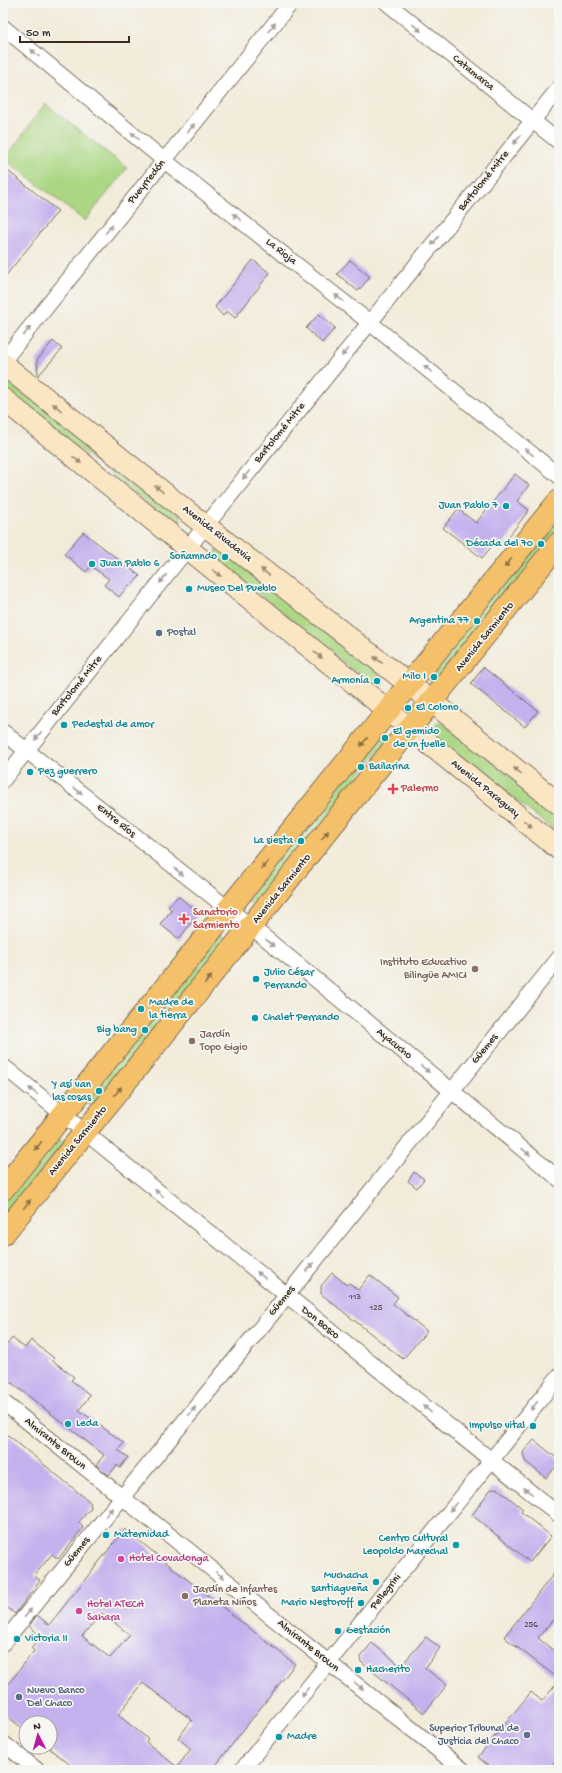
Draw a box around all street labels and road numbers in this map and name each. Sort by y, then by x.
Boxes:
street label: Catamarca [450,53,497,94]
street label: Bartolomé Mitre [455,148,512,214]
street label: Pueyrredón [125,157,169,207]
street label: La Rioja [263,236,300,268]
street label: Bartolomé Mitre [251,400,308,466]
street label: Avenida Rivadavia [180,503,255,565]
street label: Avenida Sarmiento [453,600,517,674]
street label: Bartolomé Mitre [48,653,105,719]
street label: Avenida Paraguay [448,758,522,821]
street label: Entre Ríos [94,802,139,841]
street label: Avenida Sarmiento [250,852,314,926]
street label: Ayacucho [374,1026,414,1062]
street label: Güemes [469,1031,501,1067]
street label: Avenida Sarmiento [46,1104,110,1178]
street label: Güemes [266,1283,298,1319]
street label: Don Bosco [298,1303,342,1342]
street label: Almirante Brown [22,1415,89,1473]
street label: Güemes [61,1534,93,1570]
street label: Pellegrini [367,1572,404,1613]
street label: Almirante Brown [275,1617,342,1675]

